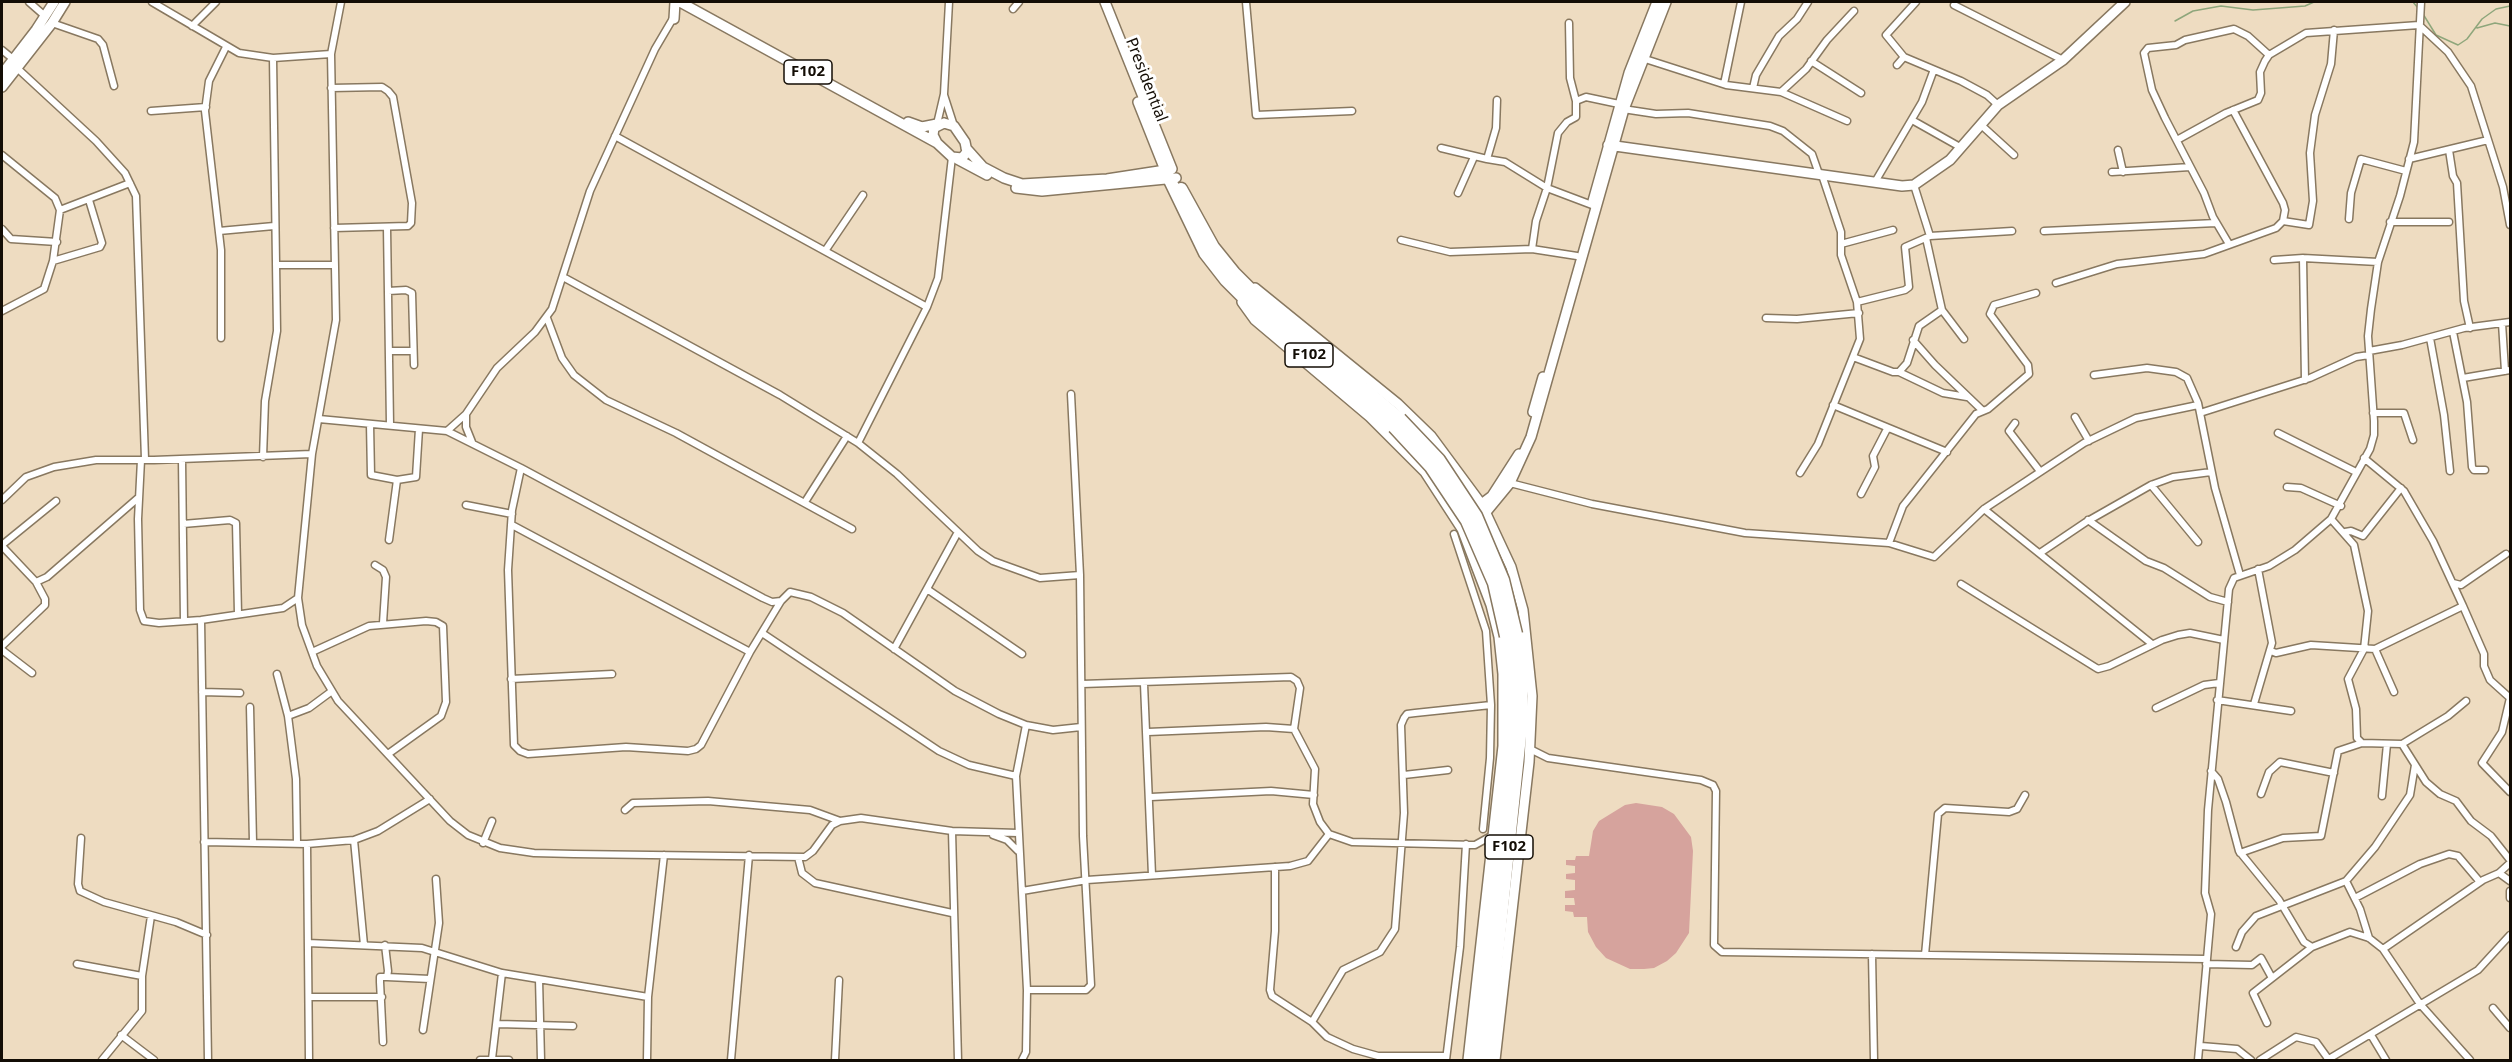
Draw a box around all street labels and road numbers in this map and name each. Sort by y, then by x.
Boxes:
street label: Presidential [1121,35,1171,125]
road number: F102 [784,60,832,84]
road number: F102 [1285,343,1333,367]
road number: F102 [1485,835,1533,859]

